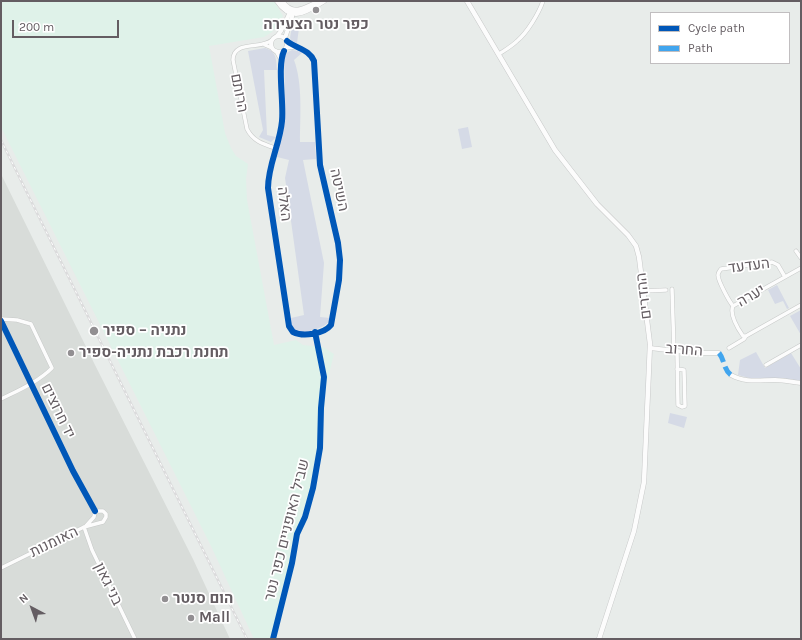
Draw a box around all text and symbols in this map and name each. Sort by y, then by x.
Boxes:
marker: כפר נטר הצעירה [311,5,321,15]
scale bar [14,12,121,38]
legend [650,12,790,64]
place label: כפר נטר הצעירה [263,16,369,34]
text: 200 m [19,20,54,34]
text: Cycle path [688,21,745,35]
text: Path [688,41,713,55]
street label: הרותם [226,72,252,114]
street label: השיטה [326,167,352,213]
street label: האלה [273,186,295,222]
street label: העדעד [727,255,771,277]
street label: ההדרים [632,272,656,320]
street label: יערה [734,281,768,311]
place label: נתניה – ספיר [103,322,187,340]
marker: נתניה – ספיר [88,325,100,337]
street label: החרוב [665,340,703,360]
place label: תחנת רכבת נתניה-ספיר [79,344,229,362]
marker: תחנת רכבת נתניה-ספיר [66,348,76,358]
street label: יד חרוצים [37,381,79,441]
street label: שביל האופניים כפר נטר [261,457,313,603]
street label: האומנות [27,523,81,561]
street label: בני גאון [90,560,126,608]
north arrow [12,588,52,628]
place label: הום סנטר [173,590,233,608]
text: N [17,591,31,606]
marker: הום סנטר [160,594,170,604]
place label: Mall [199,609,230,627]
marker: Mall [186,613,196,623]

